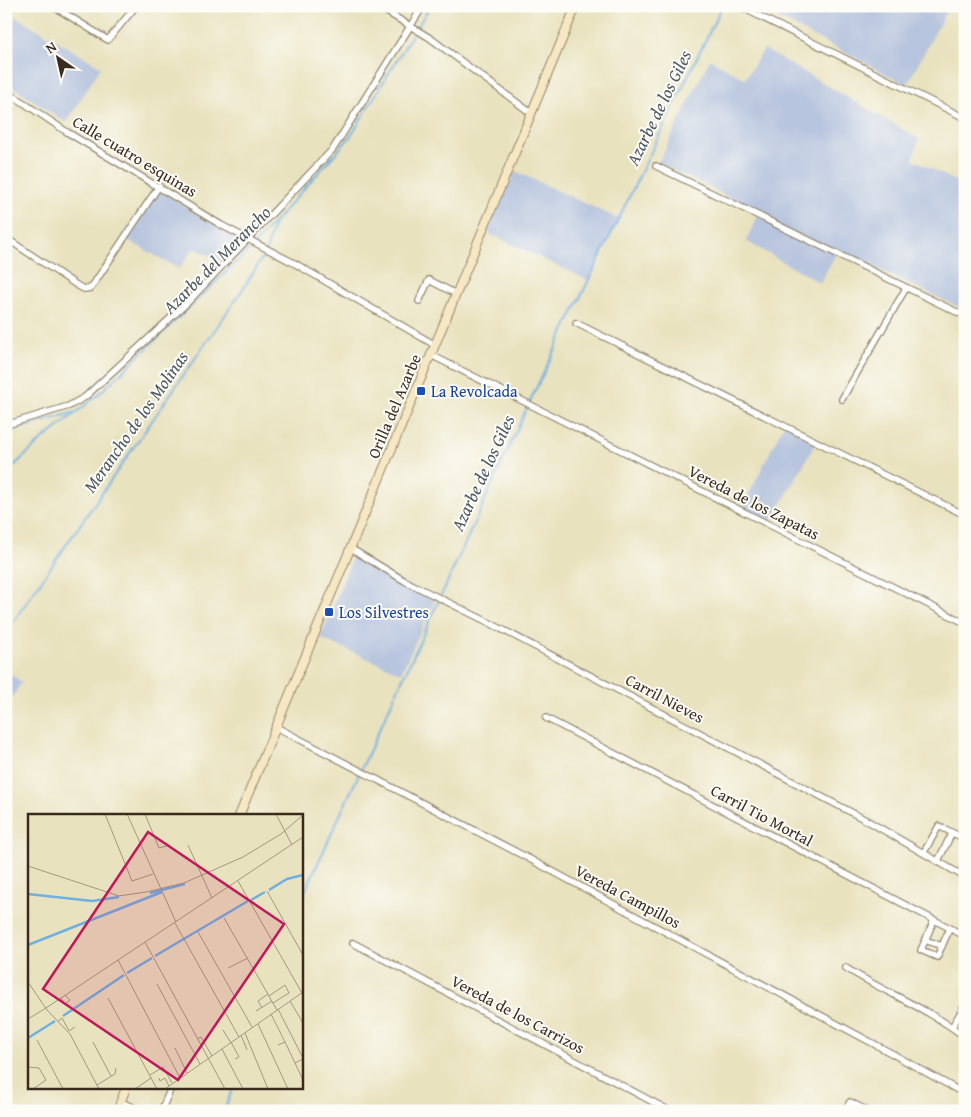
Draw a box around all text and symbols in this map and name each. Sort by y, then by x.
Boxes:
north arrow [32,32,82,82]
text: N [41,36,61,58]
water label: Azarbe de los Giles [618,45,698,171]
street label: Calle cuatro esquinas [68,109,202,203]
water label: Azarbe del Merancho [156,199,277,321]
water label: Merancho de los Molinas [76,345,195,498]
street label: Orilla del Azarbe [361,350,427,462]
place label: La Revolcada [431,379,518,403]
marker: La Revolcada [415,385,427,397]
water label: Azarbe de los Giles [443,410,522,536]
street label: Vereda de los Zapatas [684,459,824,545]
place label: Los Silvestres [339,600,429,624]
marker: Los Silvestres [323,606,335,618]
street label: Carril Nieves [621,667,709,729]
street label: Carril Tio Mortal [707,778,818,852]
inset map [28,814,302,1090]
street label: Vereda Campillos [571,858,685,934]
street label: Vereda de los Carrizos [447,969,589,1059]

